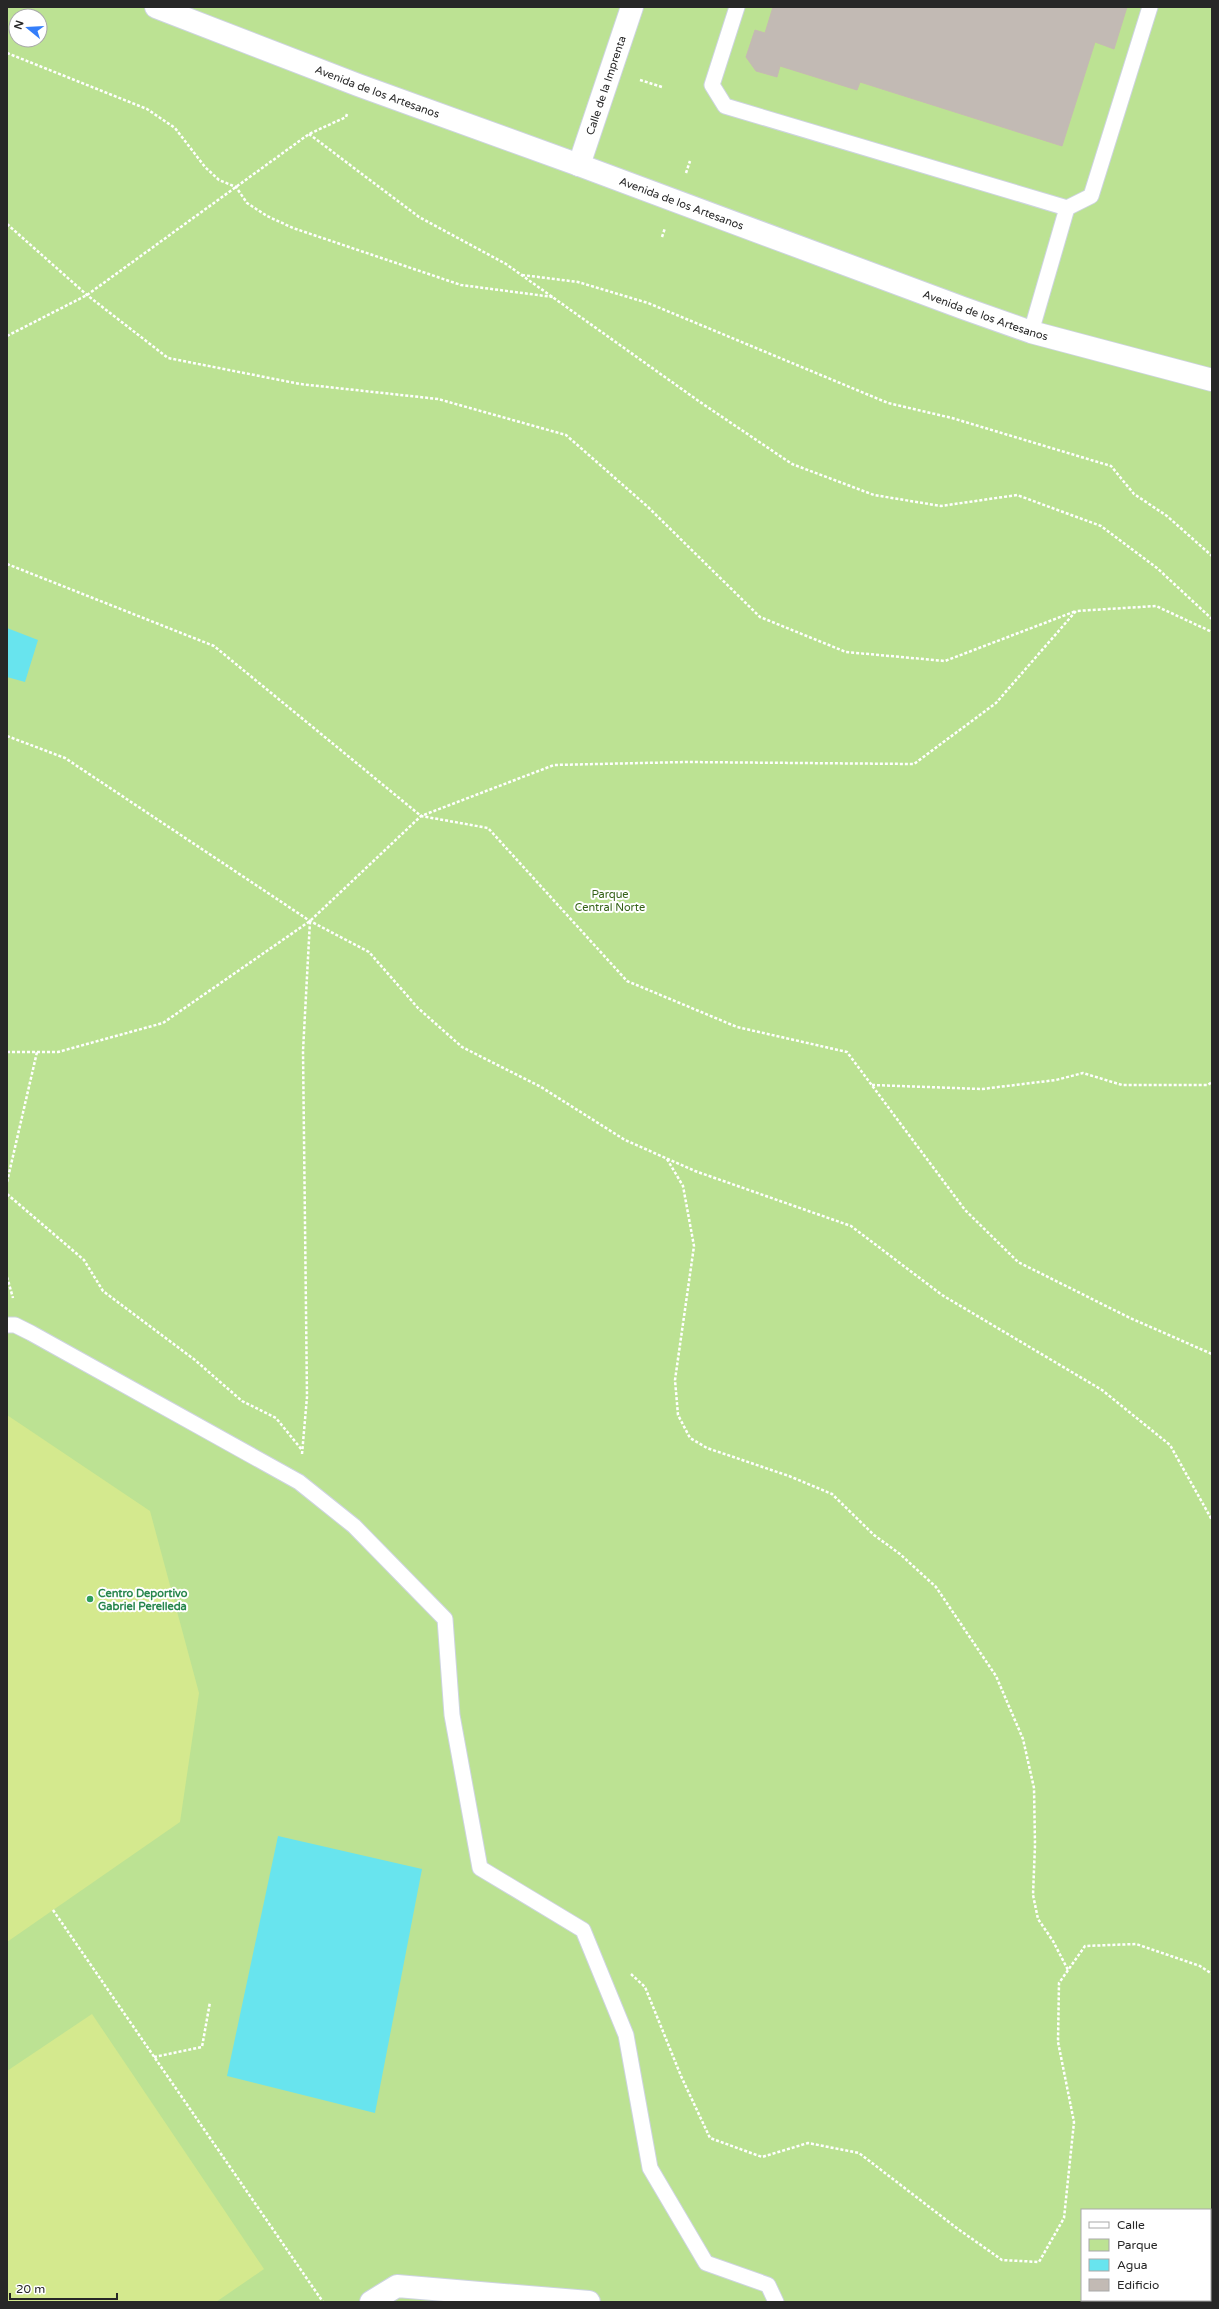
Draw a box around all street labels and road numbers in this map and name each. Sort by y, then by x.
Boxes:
street label: Calle de la Imprenta [583,34,628,137]
street label: Avenida de los Artesanos [313,63,441,121]
street label: Avenida de los Artesanos [618,174,746,232]
street label: Avenida de los Artesanos [921,287,1050,343]

